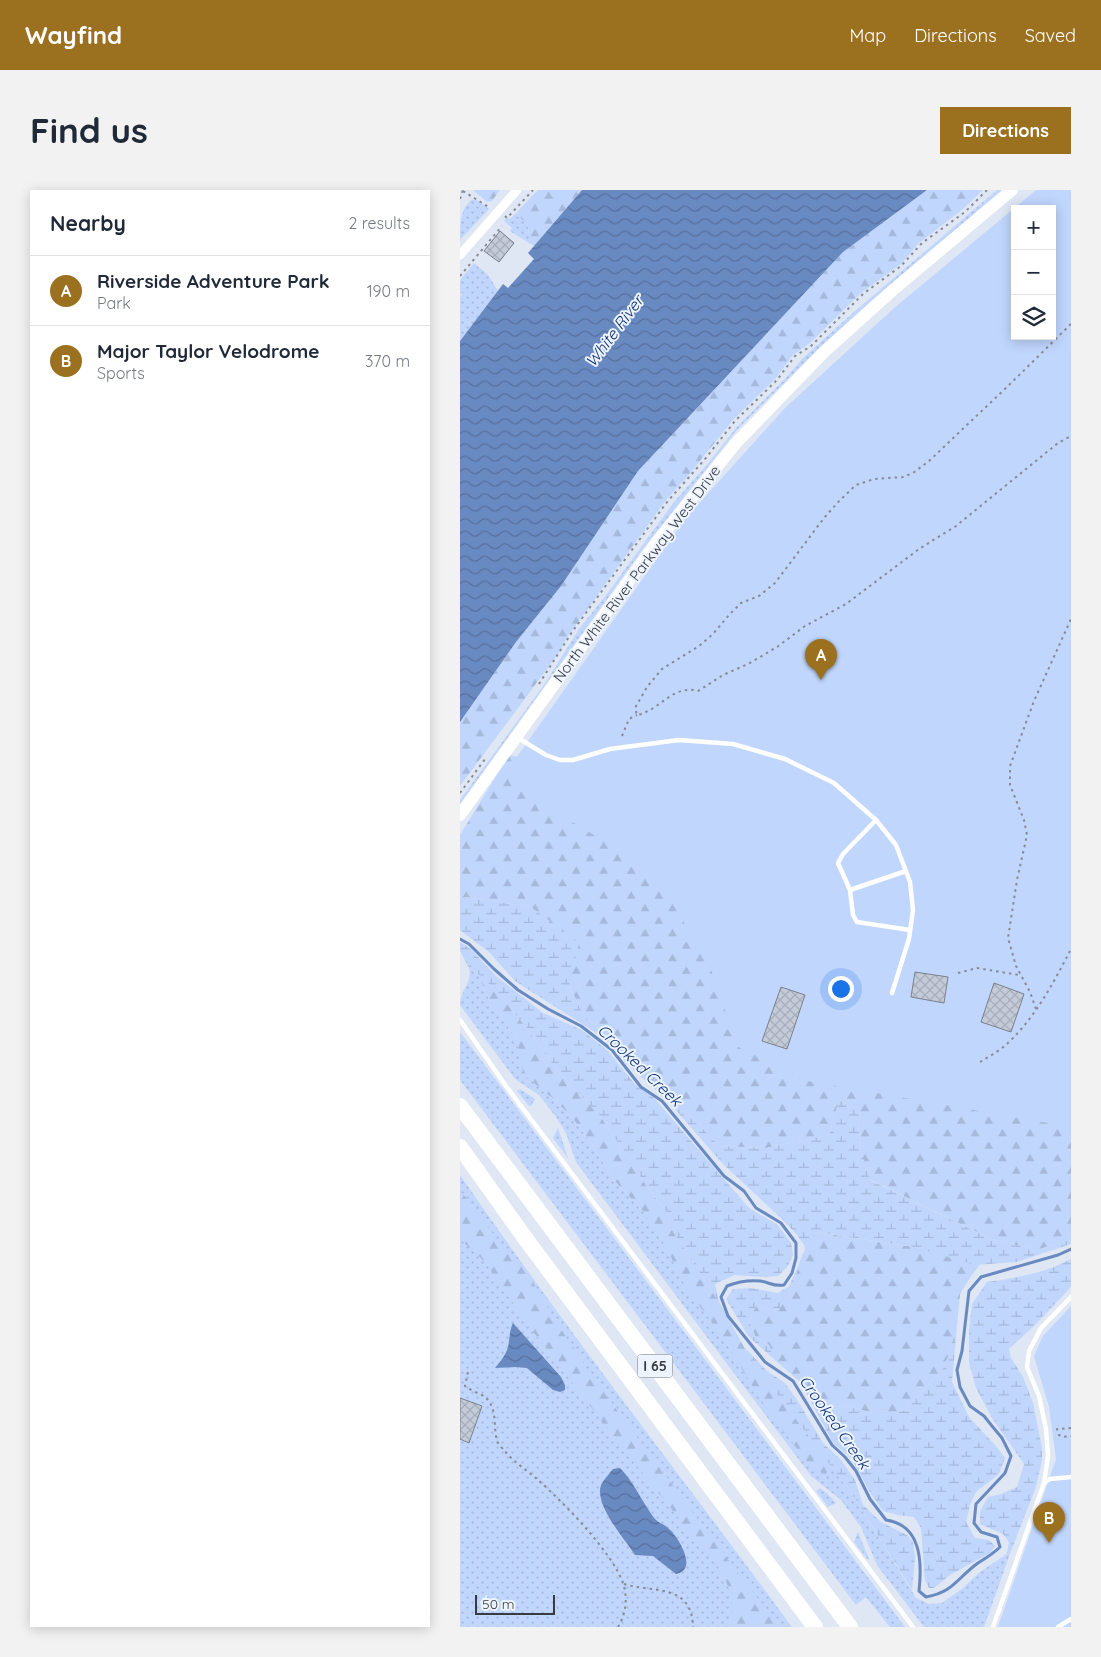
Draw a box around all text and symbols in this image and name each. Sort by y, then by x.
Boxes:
text: Wayfind [25,20,122,50]
text: Map [849,24,886,47]
text: Directions [914,24,997,47]
text: Saved [1025,24,1076,47]
button: Directions [940,107,1071,154]
text: Find us [30,108,148,152]
map controls [1011,205,1056,340]
button: + [1011,205,1056,250]
text: Nearby [50,210,126,236]
text: 2 results [348,213,410,233]
button: − [1011,250,1056,295]
text: Riverside Adventure Park [97,269,330,293]
text: A [61,281,71,301]
text: 190 m [367,281,410,301]
water label: White River [581,290,649,371]
text: Park [97,293,131,313]
button: layers [1011,295,1056,340]
text: Major Taylor Velodrome [97,339,319,363]
text: B [61,351,71,371]
text: 370 m [365,351,410,371]
text: Sports [97,363,145,383]
street label: North White River Parkway West Drive [549,462,724,686]
pin: A [805,639,837,680]
your location [828,976,854,1002]
water label: Crooked Creek [594,1020,687,1111]
road number: I 65 [638,1354,672,1378]
water label: Crooked Creek [795,1371,876,1474]
pin: B [1033,1502,1065,1543]
scale bar [475,1592,555,1615]
text: 50 m [482,1595,515,1613]

